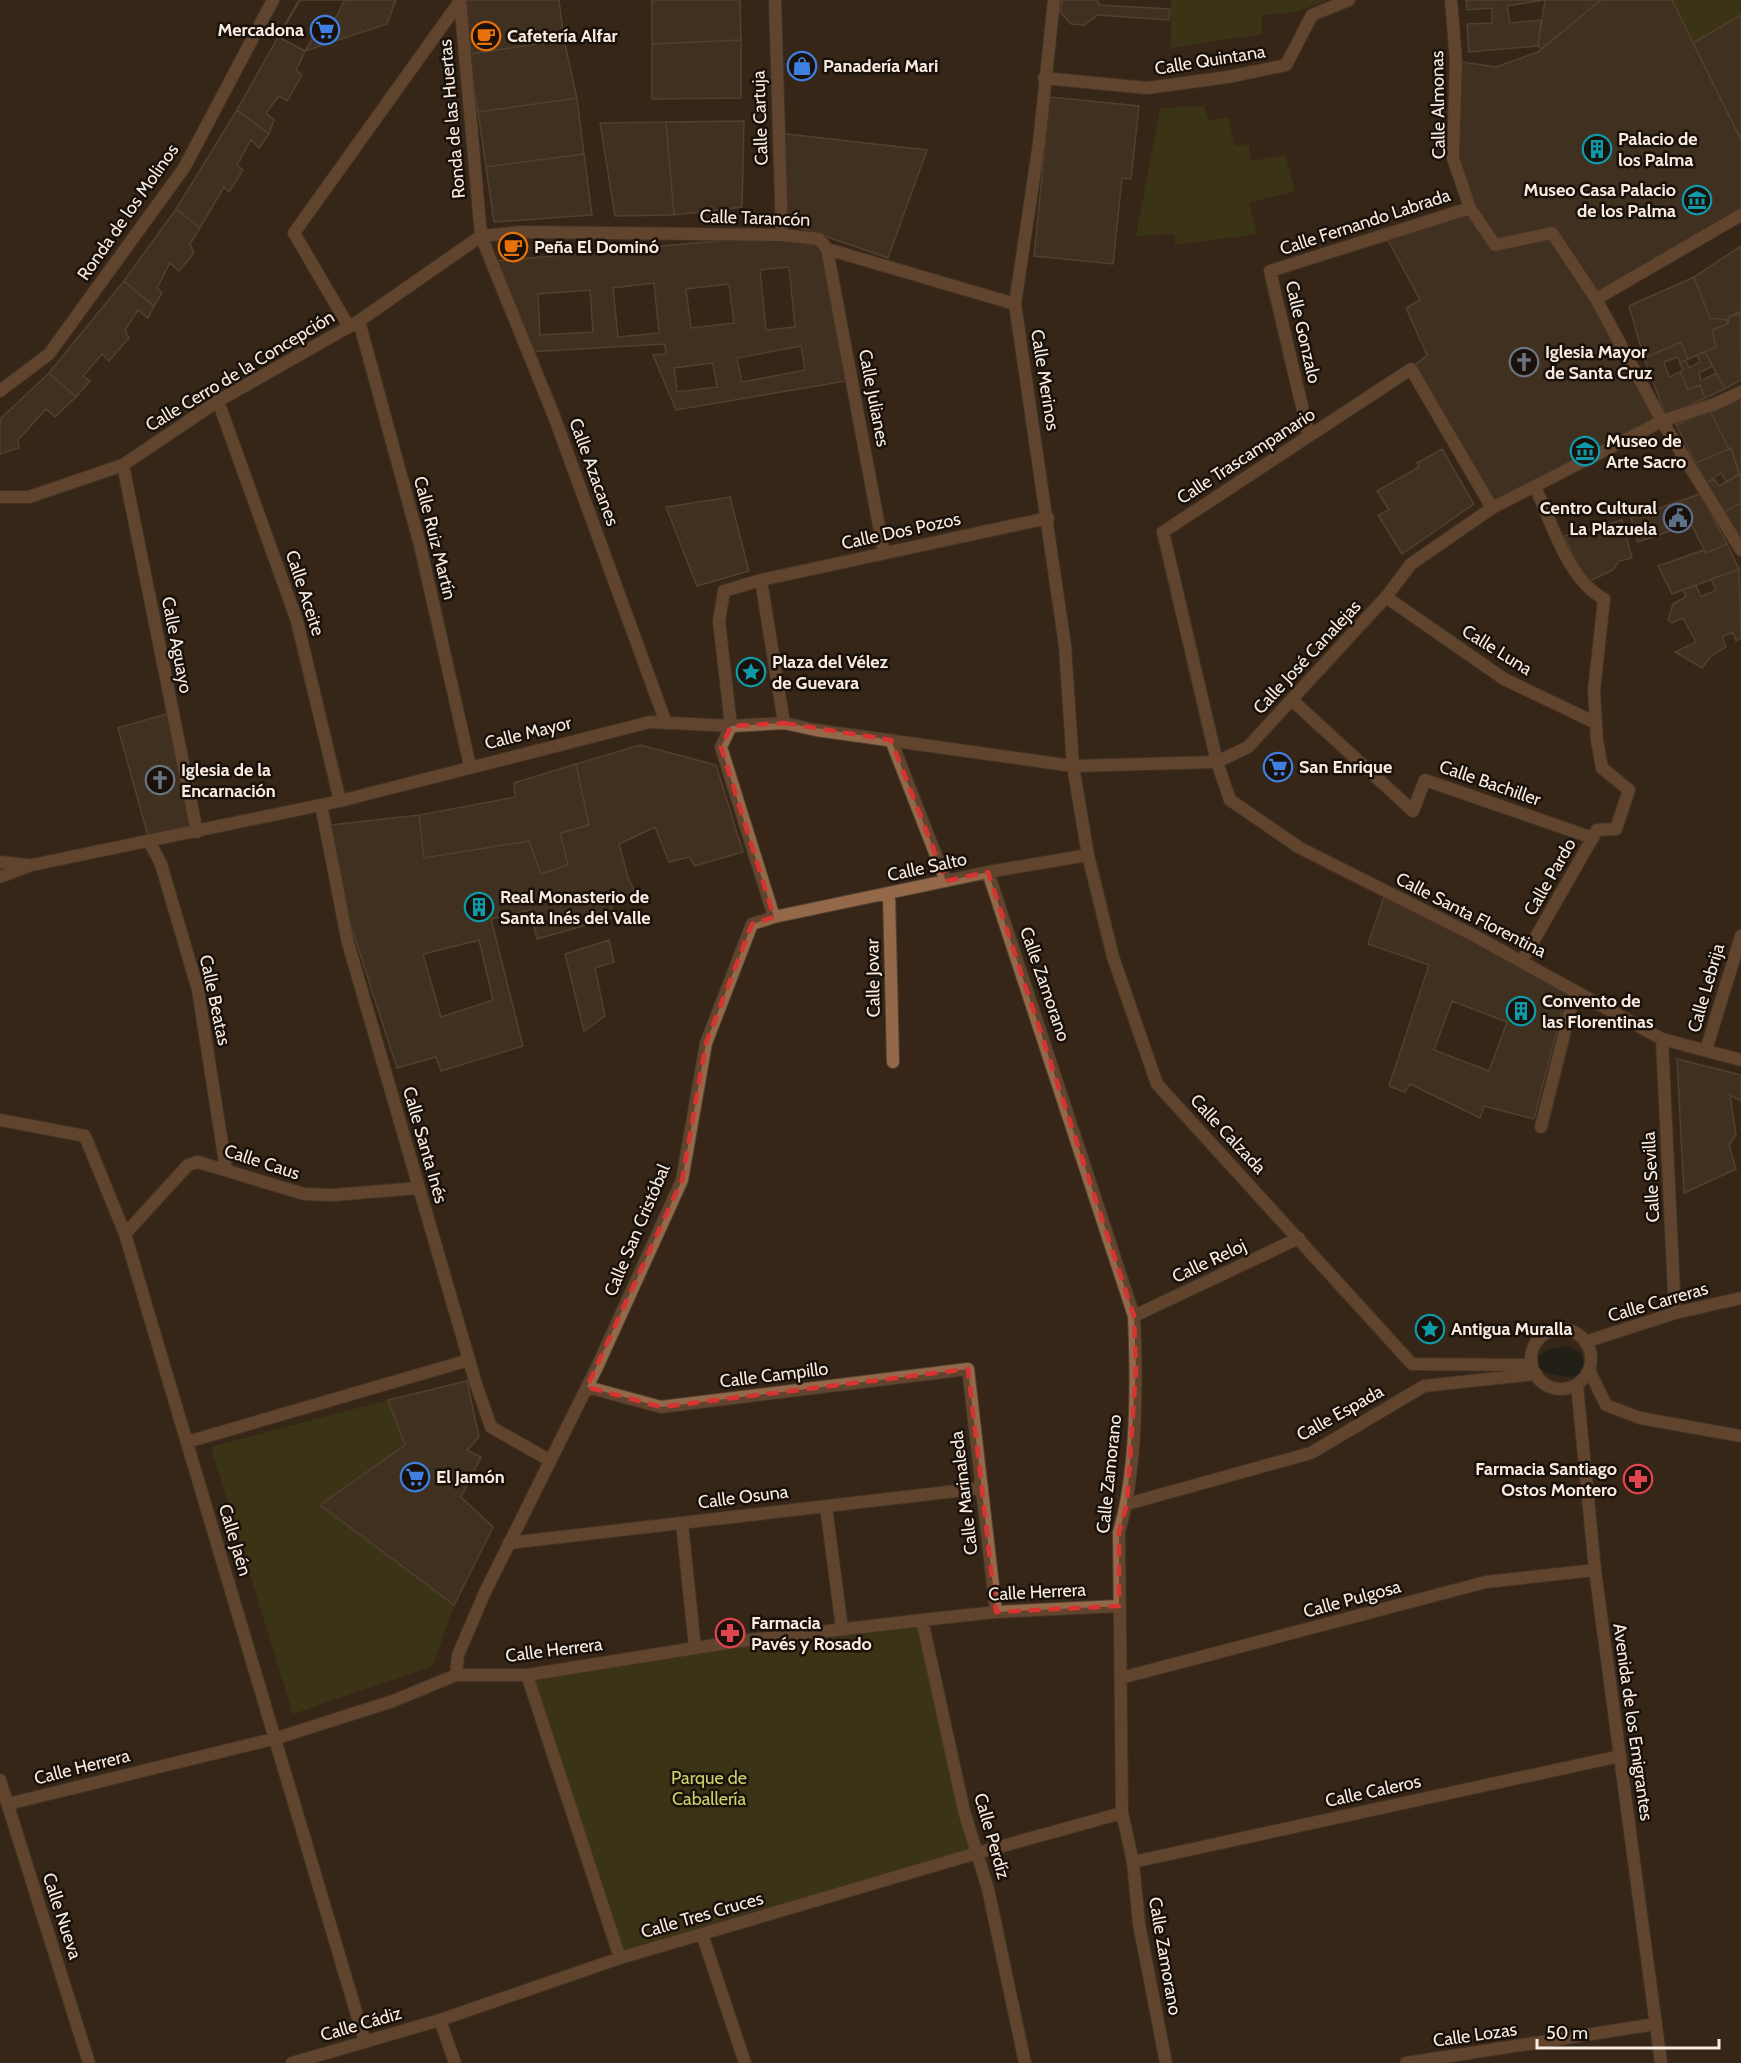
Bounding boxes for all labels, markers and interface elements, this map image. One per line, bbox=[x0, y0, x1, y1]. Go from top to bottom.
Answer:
supermarket icon: Mercadona bbox=[309, 14, 341, 46]
place label: Mercadona bbox=[218, 19, 304, 41]
cafe icon: Cafetería Alfar bbox=[470, 20, 502, 52]
place label: Cafetería Alfar bbox=[507, 25, 618, 47]
street label: Ronda de las Huertas bbox=[434, 38, 470, 200]
street label: Calle Quintana bbox=[1153, 40, 1267, 80]
shop icon: Panadería Mari bbox=[786, 50, 818, 82]
street label: Calle Almonas bbox=[1426, 51, 1450, 159]
place label: Panadería Mari bbox=[823, 55, 938, 77]
street label: Calle Cartuja bbox=[747, 70, 773, 166]
place label: Palacio de los Palma bbox=[1618, 128, 1698, 171]
building icon: Palacio de los Palma bbox=[1581, 133, 1613, 165]
street label: Ronda de los Molinos bbox=[73, 139, 183, 285]
place label: Museo Casa Palacio de los Palma bbox=[1524, 179, 1676, 222]
street label: Calle Fernando Labrada bbox=[1277, 184, 1453, 260]
museum icon: Museo Casa Palacio de los Palma bbox=[1681, 184, 1713, 216]
street label: Calle Tarancón bbox=[699, 205, 811, 231]
cafe icon: Peña El Dominó bbox=[497, 231, 529, 263]
place label: Peña El Dominó bbox=[534, 236, 659, 258]
street label: Calle Gonzalo bbox=[1281, 279, 1325, 386]
street label: Calle Cerro de la Concepción bbox=[141, 306, 339, 436]
street label: Calle Merinos bbox=[1026, 328, 1064, 432]
place label: Iglesia Mayor de Santa Cruz bbox=[1545, 341, 1653, 384]
church icon: Iglesia Mayor de Santa Cruz bbox=[1508, 346, 1540, 378]
street label: Calle Julianes bbox=[854, 347, 894, 449]
street label: Calle Trascampanario bbox=[1173, 403, 1319, 509]
street label: Calle Azacanes bbox=[564, 415, 624, 529]
place label: Museo de Arte Sacro bbox=[1606, 430, 1686, 473]
museum icon: Museo de Arte Sacro bbox=[1569, 435, 1601, 467]
street label: Calle Ruiz Martín bbox=[409, 474, 461, 602]
place label: Centro Cultural La Plazuela bbox=[1540, 497, 1657, 540]
public building icon: Centro Cultural La Plazuela bbox=[1662, 502, 1694, 534]
street label: Calle Dos Pozos bbox=[839, 508, 963, 554]
street label: Calle Aceite bbox=[281, 547, 329, 639]
street label: Calle Aguayo bbox=[157, 595, 197, 695]
street label: Calle José Canalejas bbox=[1248, 595, 1366, 719]
street label: Calle Luna bbox=[1458, 620, 1536, 680]
place label: Plaza del Vélez de Guevara bbox=[772, 651, 889, 694]
place icon: Plaza del Vélez de Guevara bbox=[735, 656, 767, 688]
street label: Calle Mayor bbox=[482, 712, 574, 754]
supermarket icon: San Enrique bbox=[1262, 751, 1294, 783]
street label: Calle Bachiller bbox=[1436, 755, 1544, 811]
place label: San Enrique bbox=[1299, 756, 1392, 778]
place label: Iglesia de la Encarnación bbox=[181, 759, 276, 802]
church icon: Iglesia de la Encarnación bbox=[144, 764, 176, 796]
street label: Calle Pardo bbox=[1519, 834, 1581, 919]
street label: Calle Salto bbox=[885, 848, 969, 886]
street label: Calle Santa Florentina bbox=[1392, 868, 1550, 963]
place label: Real Monasterio de Santa Inés del Valle bbox=[500, 886, 651, 929]
building icon: Real Monasterio de Santa Inés del Valle bbox=[463, 891, 495, 923]
street label: Calle Zamorano bbox=[1015, 924, 1075, 1044]
street label: Calle Jovar bbox=[861, 938, 885, 1017]
street label: Calle Lebrija bbox=[1683, 941, 1729, 1035]
street label: Calle Beatas bbox=[195, 953, 235, 1047]
place label: Convento de las Florentinas bbox=[1542, 990, 1654, 1033]
building icon: Convento de las Florentinas bbox=[1505, 995, 1537, 1027]
street label: Calle Santa Inés bbox=[398, 1084, 452, 1206]
street label: Calle Calzada bbox=[1185, 1090, 1271, 1179]
street label: Calle Sevilla bbox=[1638, 1131, 1664, 1223]
street label: Calle Caus bbox=[222, 1139, 302, 1185]
street label: Calle San Cristóbal bbox=[599, 1160, 675, 1299]
street label: Calle Reloj bbox=[1169, 1234, 1249, 1288]
street label: Calle Carreras bbox=[1605, 1277, 1711, 1327]
place icon: Antigua Muralla bbox=[1414, 1313, 1446, 1345]
place label: Antigua Muralla bbox=[1451, 1318, 1573, 1340]
street label: Calle Campillo bbox=[719, 1357, 830, 1393]
street label: Calle Espada bbox=[1293, 1380, 1388, 1446]
street label: Calle Zamorano bbox=[1092, 1413, 1126, 1535]
street label: Calle Marinaleda bbox=[945, 1429, 983, 1556]
place label: Farmacia Santiago Ostos Montero bbox=[1475, 1458, 1617, 1501]
supermarket icon: El Jamón bbox=[399, 1461, 431, 1493]
pharmacy icon: Farmacia Santiago Ostos Montero bbox=[1622, 1463, 1654, 1495]
place label: El Jamón bbox=[436, 1466, 505, 1488]
street label: Calle Osuna bbox=[697, 1481, 790, 1513]
street label: Calle Jaén bbox=[214, 1502, 256, 1578]
street label: Calle Pulgosa bbox=[1301, 1575, 1404, 1623]
street label: Calle Herrera bbox=[988, 1578, 1087, 1606]
place label: Farmacia Pavés y Rosado bbox=[751, 1612, 872, 1655]
pharmacy icon: Farmacia Pavés y Rosado bbox=[714, 1617, 746, 1649]
street label: Avenida de los Emigrantes bbox=[1608, 1622, 1658, 1822]
street label: Calle Herrera bbox=[504, 1633, 604, 1667]
street label: Calle Herrera bbox=[32, 1744, 132, 1789]
park label: Parque de Caballería bbox=[671, 1767, 747, 1810]
street label: Calle Caleros bbox=[1323, 1770, 1423, 1812]
street label: Calle Perdíz bbox=[969, 1790, 1015, 1882]
street label: Calle Nueva bbox=[38, 1870, 86, 1962]
street label: Calle Tres Cruces bbox=[638, 1887, 766, 1943]
street label: Calle Zamorano bbox=[1144, 1895, 1186, 2017]
street label: Calle Cádiz bbox=[318, 2002, 405, 2046]
scale bar bbox=[1537, 2012, 1718, 2050]
street label: Calle Lozas bbox=[1432, 2018, 1518, 2052]
text: 50 m bbox=[1546, 2022, 1588, 2044]

